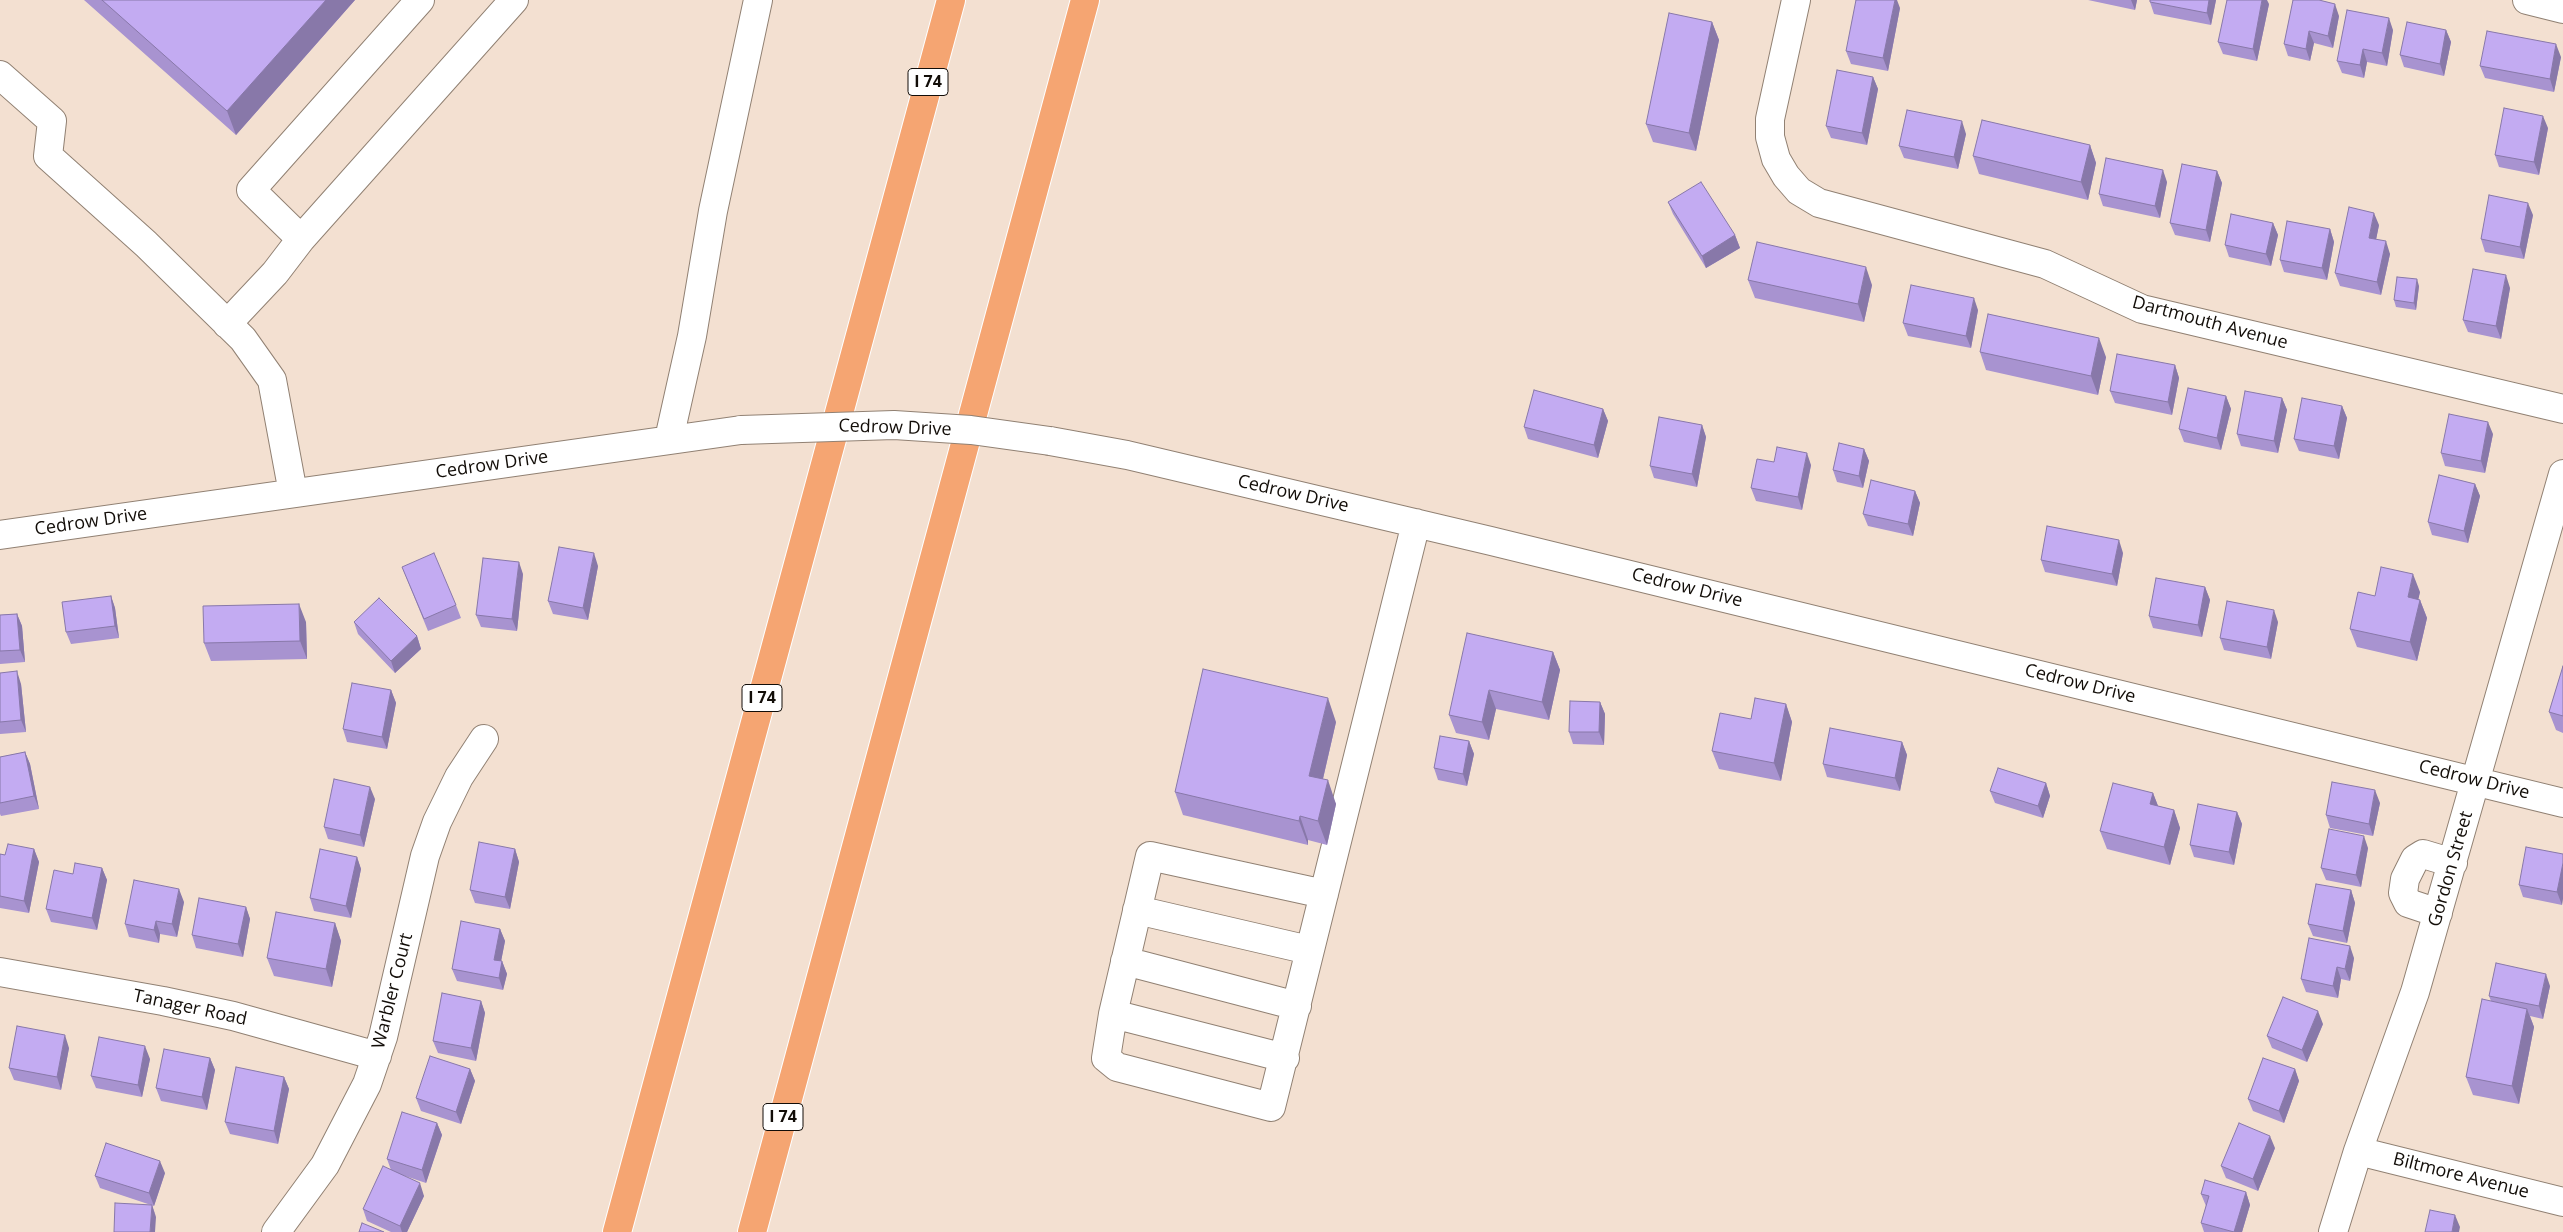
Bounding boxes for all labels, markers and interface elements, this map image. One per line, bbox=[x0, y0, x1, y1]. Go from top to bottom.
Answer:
road number: I 74 bbox=[908, 68, 948, 95]
street label: Dartmouth Avenue bbox=[2130, 292, 2290, 354]
street label: Cedrow Drive bbox=[838, 415, 952, 441]
street label: Cedrow Drive bbox=[434, 446, 550, 484]
street label: Cedrow Drive bbox=[1235, 471, 1351, 517]
street label: Cedrow Drive bbox=[33, 503, 149, 541]
street label: Cedrow Drive bbox=[1629, 564, 1745, 612]
street label: Cedrow Drive bbox=[2022, 660, 2138, 708]
road number: I 74 bbox=[742, 684, 782, 711]
street label: Cedrow Drive bbox=[2416, 756, 2532, 804]
street label: Gordon Street bbox=[2424, 809, 2478, 929]
street label: Warbler Court bbox=[368, 931, 418, 1051]
street label: Tanager Road bbox=[131, 985, 249, 1031]
road number: I 74 bbox=[763, 1104, 803, 1130]
street label: Biltmore Avenue bbox=[2391, 1149, 2531, 1203]

